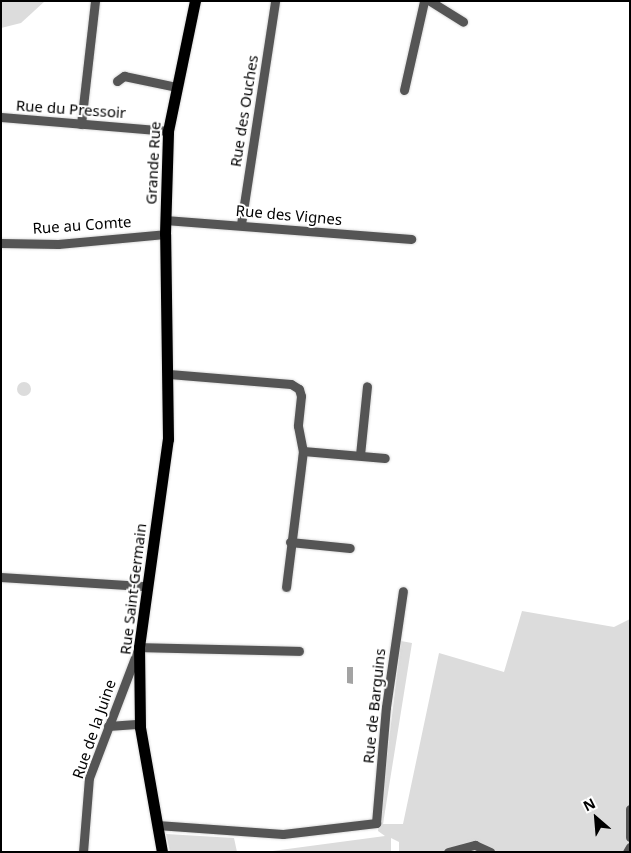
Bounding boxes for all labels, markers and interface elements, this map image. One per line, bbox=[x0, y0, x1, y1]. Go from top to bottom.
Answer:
street label: Rue des Ouches bbox=[226, 54, 262, 168]
street label: Rue du Pressoir bbox=[15, 96, 127, 122]
street label: Grande Rue bbox=[142, 121, 164, 205]
street label: Rue des Vignes bbox=[235, 201, 343, 229]
street label: Rue au Comte bbox=[32, 213, 132, 237]
street label: Rue Saint-Germain bbox=[116, 522, 150, 656]
street label: Rue de Barguins bbox=[359, 648, 389, 764]
street label: Rue de la Juine bbox=[69, 677, 119, 781]
north arrow bbox=[571, 793, 621, 843]
text: N bbox=[580, 793, 598, 815]

